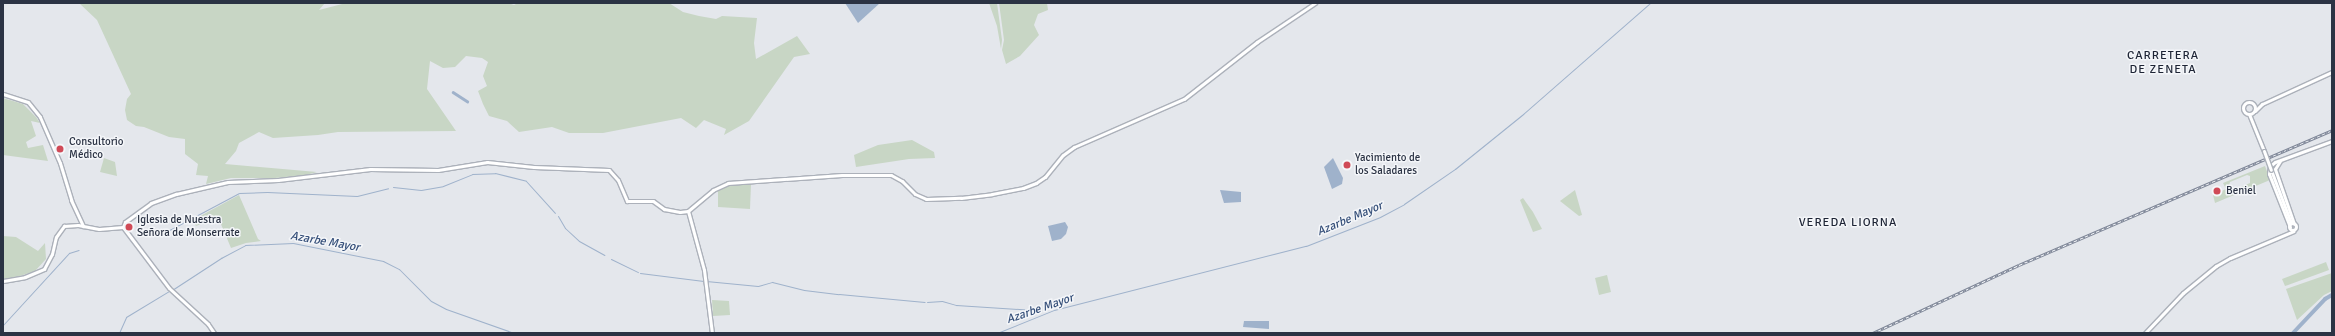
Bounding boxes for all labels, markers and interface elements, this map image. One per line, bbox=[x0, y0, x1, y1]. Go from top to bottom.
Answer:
district label: CARRETERA DE ZENETA bbox=[2127, 49, 2199, 77]
place label: Consultorio Médico bbox=[69, 136, 124, 162]
marker: Consultorio Médico bbox=[54, 143, 66, 155]
place label: Yacimiento de los Saladares bbox=[1355, 152, 1420, 178]
marker: Yacimiento de los Saladares bbox=[1342, 160, 1352, 170]
place label: Beniel bbox=[2226, 184, 2256, 198]
marker: Beniel bbox=[2211, 185, 2223, 197]
water label: Azarbe Mayor bbox=[1315, 199, 1385, 239]
place label: Iglesia de Nuestra Señora de Monserrate bbox=[137, 214, 240, 240]
district label: VEREDA LIORNA bbox=[1799, 216, 1897, 230]
marker: Iglesia de Nuestra Señora de Monserrate bbox=[124, 222, 134, 232]
water label: Azarbe Mayor bbox=[289, 229, 361, 255]
water label: Azarbe Mayor bbox=[1005, 291, 1075, 327]

